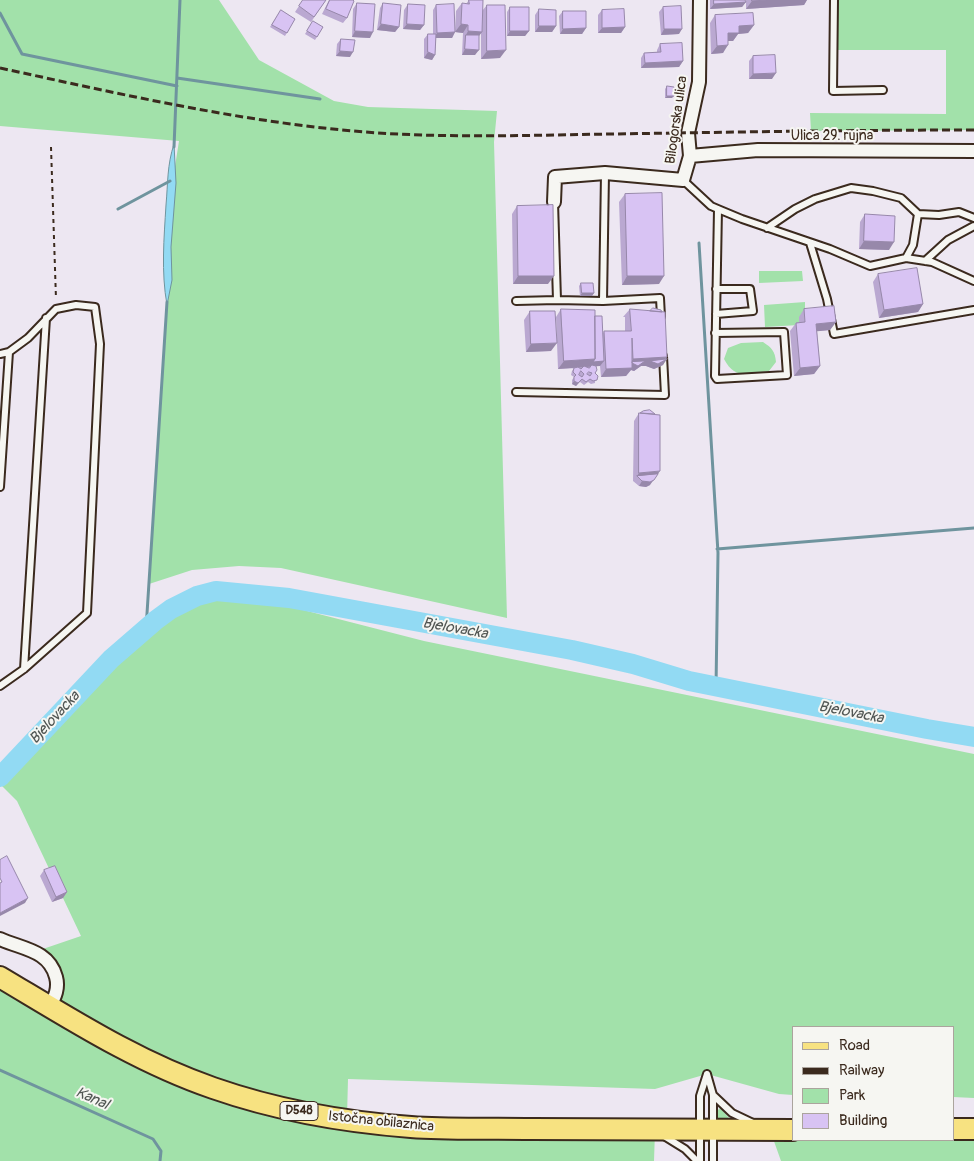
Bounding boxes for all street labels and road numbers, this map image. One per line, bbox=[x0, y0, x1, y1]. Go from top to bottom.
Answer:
street label: Bilogorska ulica bbox=[662, 75, 692, 165]
street label: Ulica 29. rujna bbox=[791, 128, 873, 144]
road number: D548 bbox=[280, 1102, 318, 1120]
street label: Istočna obilaznica bbox=[327, 1108, 435, 1136]

